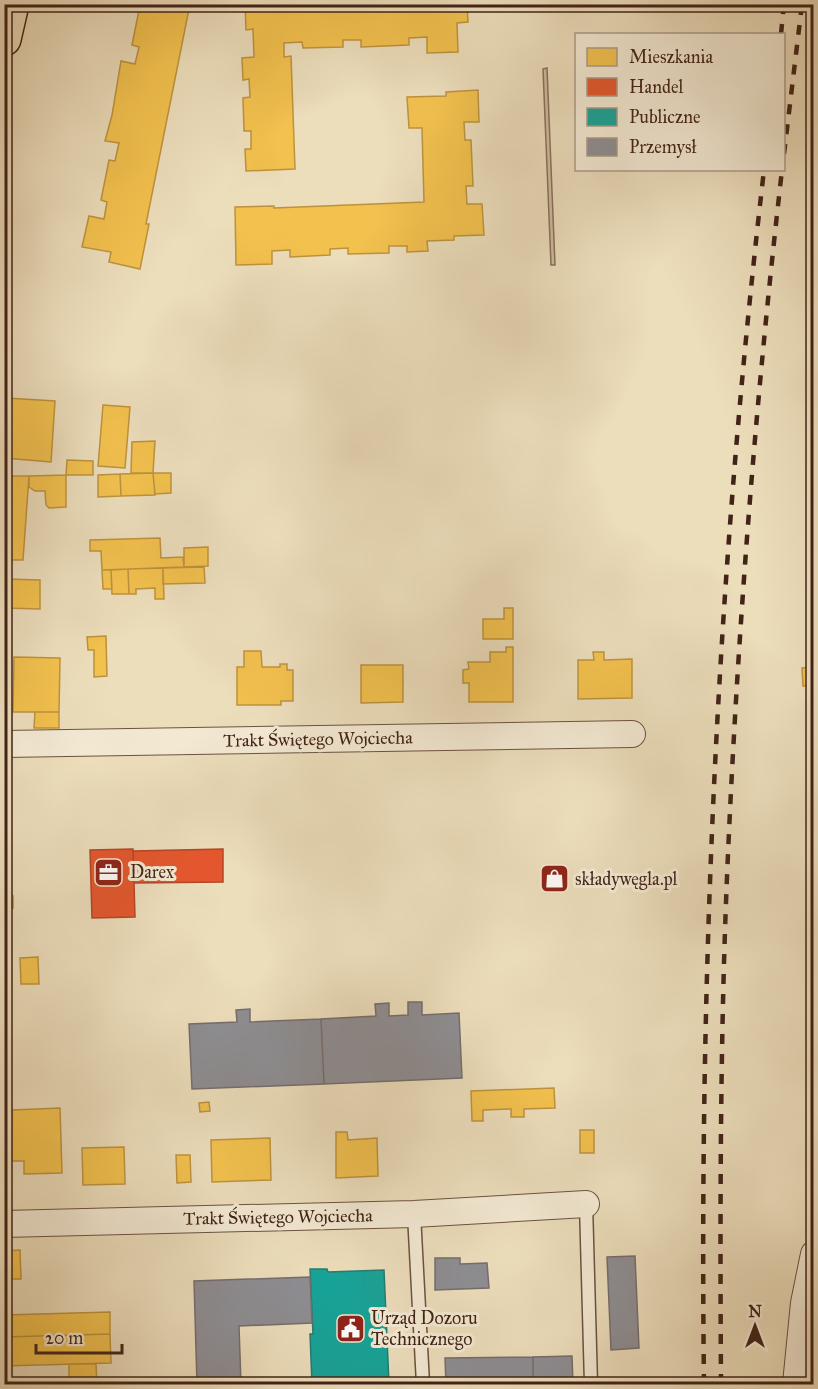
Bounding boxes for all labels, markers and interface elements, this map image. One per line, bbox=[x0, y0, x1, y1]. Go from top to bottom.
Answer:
legend bbox=[575, 33, 785, 171]
text: Mieszkania bbox=[629, 46, 713, 68]
text: Handel bbox=[629, 76, 683, 98]
text: Publiczne bbox=[629, 106, 700, 128]
text: Przemysł bbox=[629, 136, 697, 158]
street label: Trakt Świętego Wojciecha bbox=[223, 724, 413, 753]
office icon: Darex bbox=[93, 856, 125, 888]
place label: Darex bbox=[130, 861, 174, 883]
shop icon: składywęgla.pl bbox=[538, 863, 570, 895]
place label: składywęgla.pl bbox=[575, 868, 678, 891]
street label: Trakt Świętego Wojciecha bbox=[183, 1202, 373, 1231]
north arrow bbox=[725, 1296, 785, 1356]
text: N bbox=[748, 1302, 762, 1321]
place label: Urząd Dozoru Technicznego bbox=[371, 1307, 478, 1351]
public building icon: Urząd Dozoru Technicznego bbox=[334, 1312, 366, 1344]
scale bar bbox=[36, 1317, 122, 1355]
text: 20 m bbox=[45, 1327, 83, 1349]

